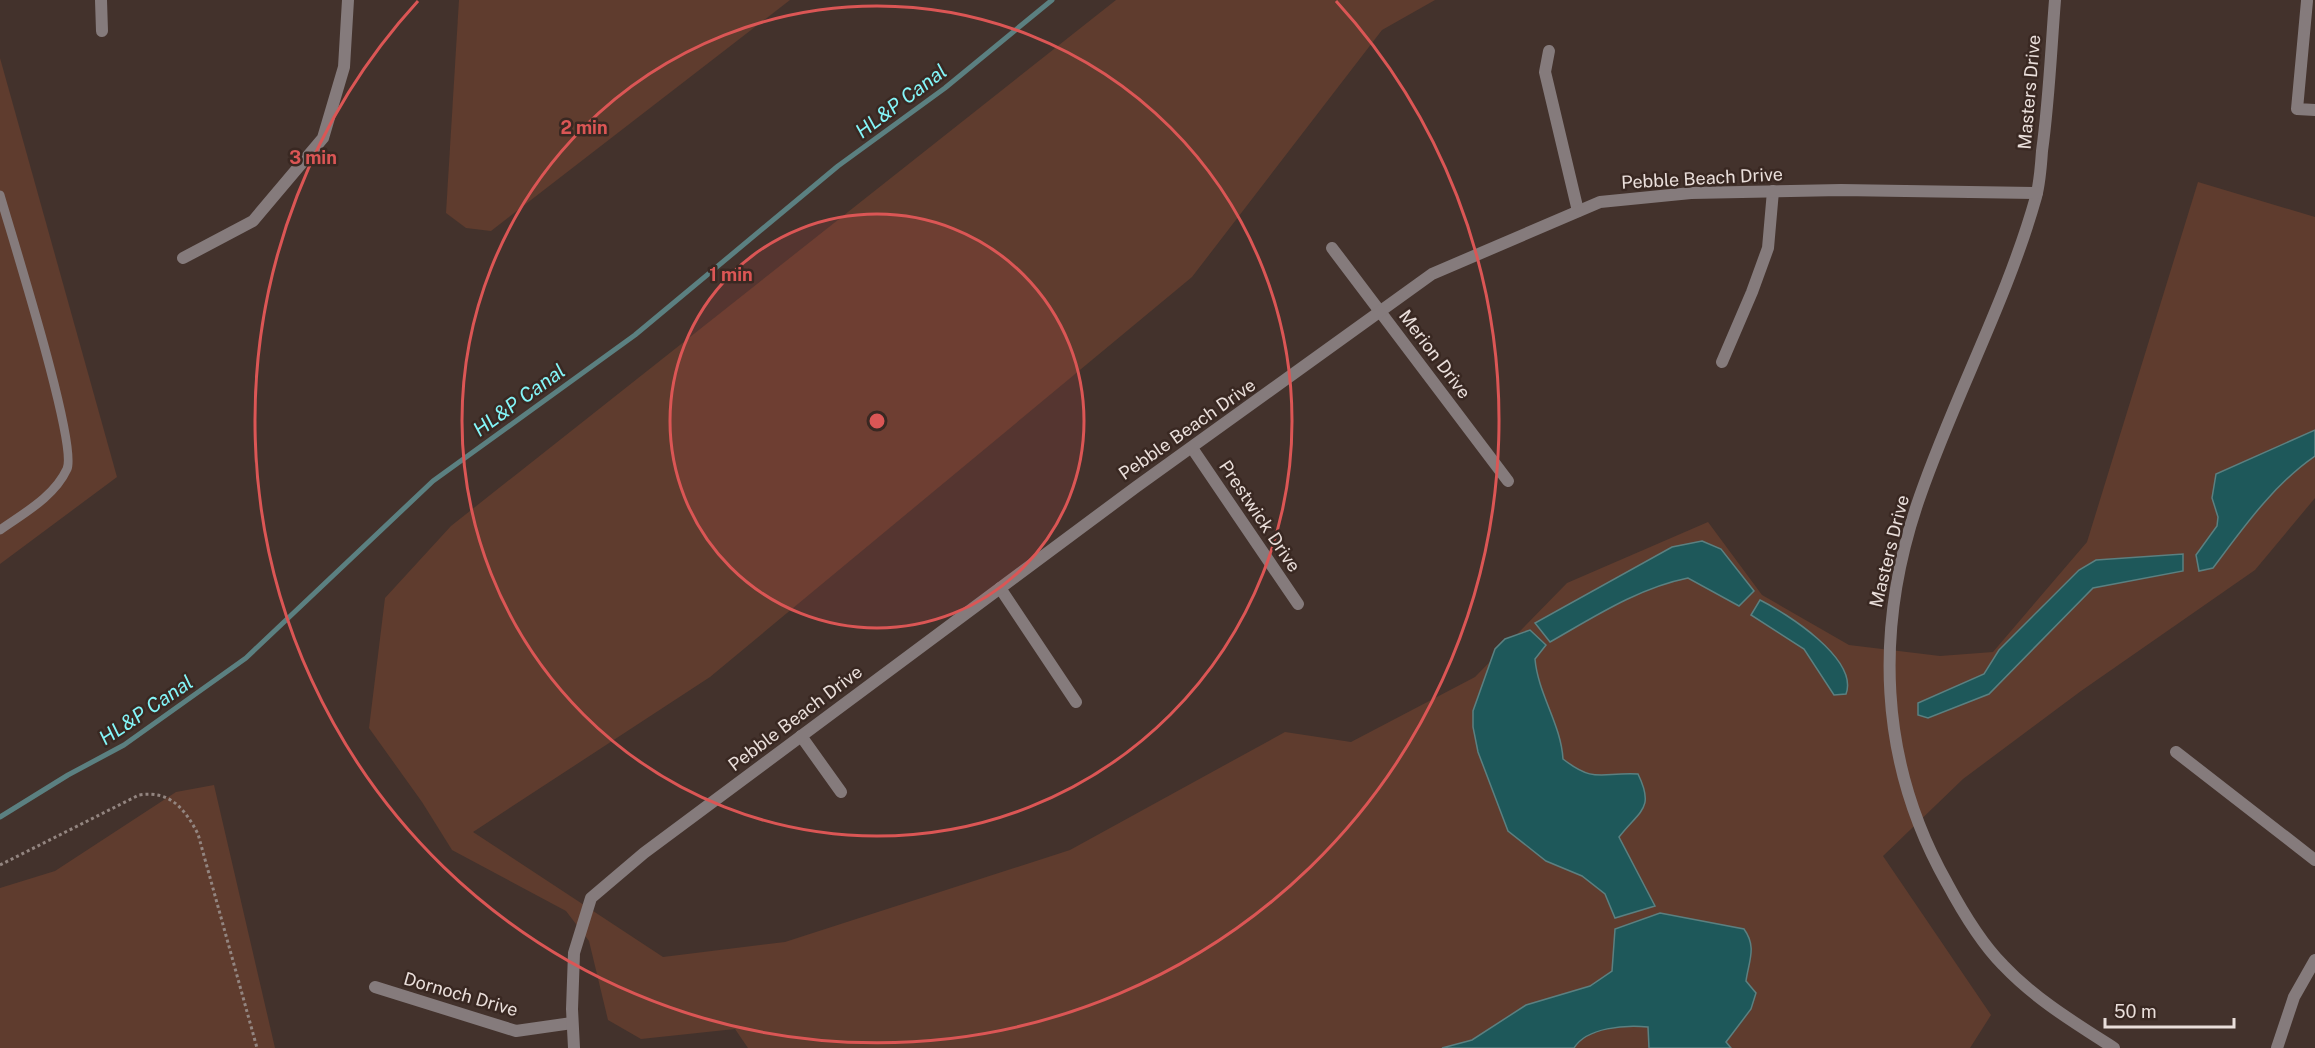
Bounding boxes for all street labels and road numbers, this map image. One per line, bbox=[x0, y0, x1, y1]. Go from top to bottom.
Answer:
street label: Masters Drive bbox=[2014, 34, 2044, 150]
street label: Pebble Beach Drive bbox=[1621, 163, 1783, 193]
street label: Merion Drive bbox=[1395, 306, 1475, 402]
street label: Pebble Beach Drive bbox=[1115, 374, 1259, 484]
street label: Prestwick Drive bbox=[1215, 456, 1305, 576]
street label: Masters Drive bbox=[1865, 493, 1913, 609]
street label: Pebble Beach Drive bbox=[724, 661, 866, 775]
street label: Dornoch Drive bbox=[402, 968, 520, 1020]

